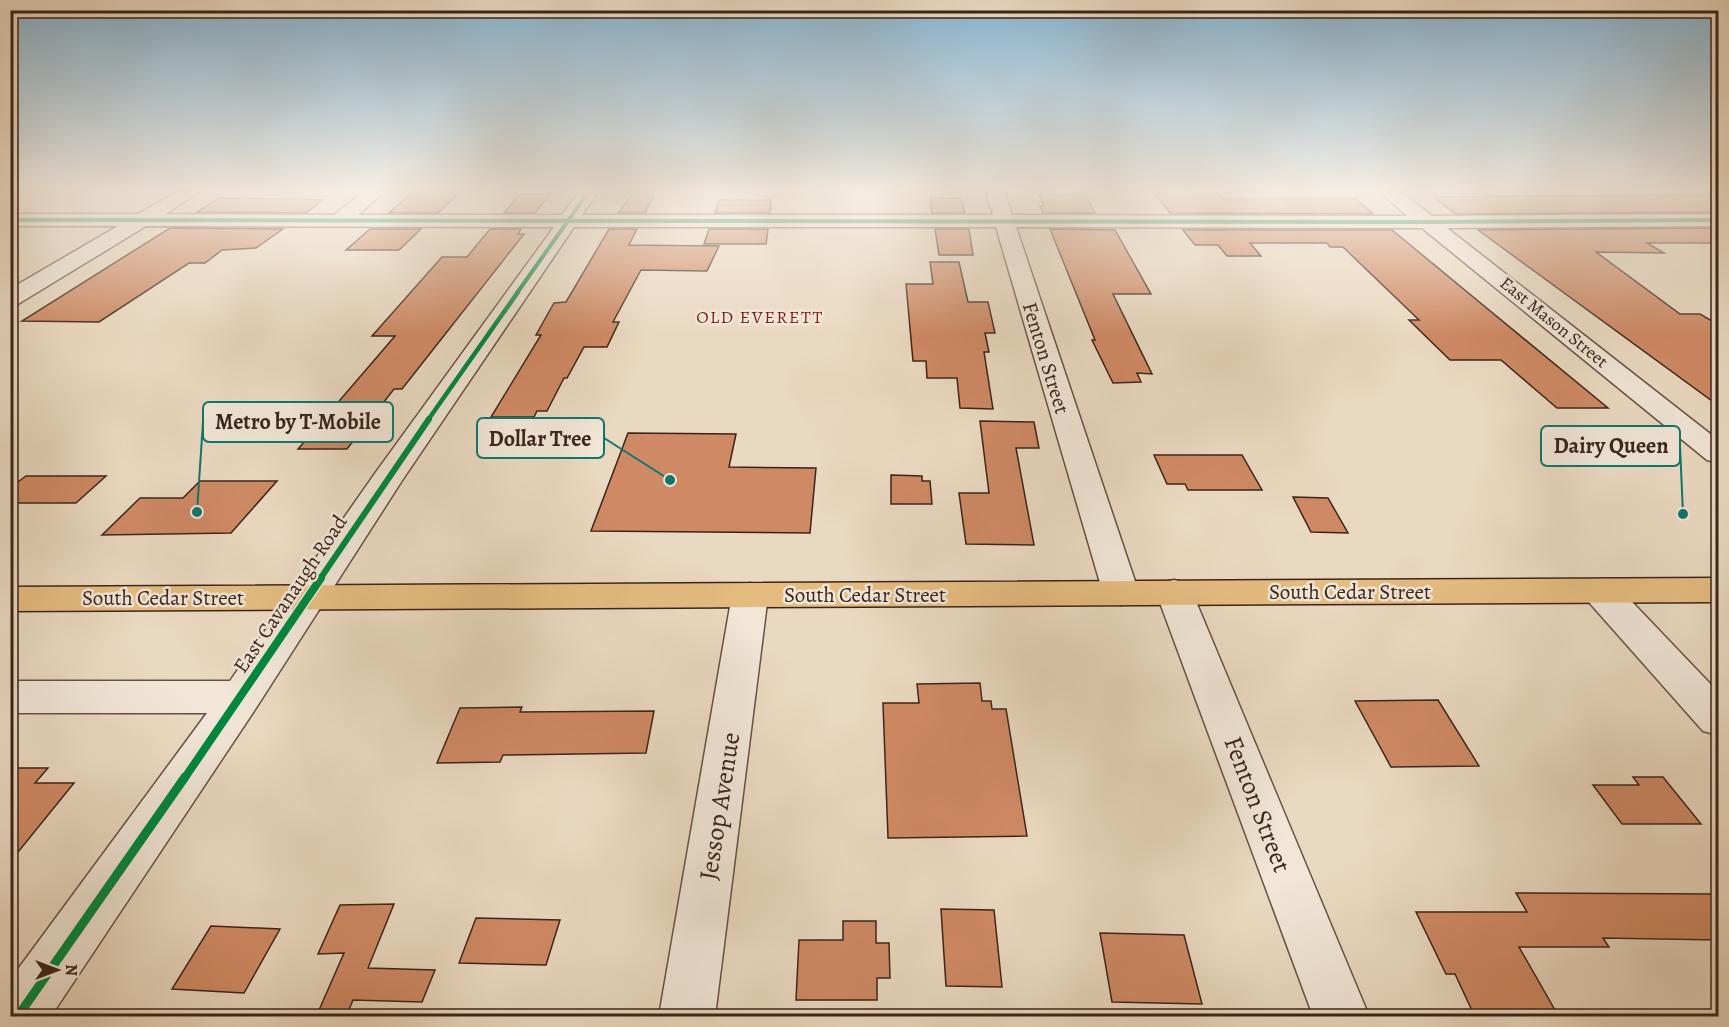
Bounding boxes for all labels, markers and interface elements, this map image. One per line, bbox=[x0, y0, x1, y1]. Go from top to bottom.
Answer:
street label: East Mason Street bbox=[1495, 271, 1613, 373]
street label: Fenton Street bbox=[1016, 299, 1076, 417]
district label: OLD EVERETT bbox=[696, 305, 824, 329]
callout: Metro by T-Mobile bbox=[203, 402, 393, 442]
text: Metro by T-Mobile bbox=[215, 407, 381, 437]
callout: Dollar Tree bbox=[477, 418, 604, 458]
text: Dollar Tree bbox=[489, 424, 591, 454]
callout: Dairy Queen bbox=[1541, 426, 1680, 466]
text: Dairy Queen bbox=[1553, 431, 1669, 461]
street label: East Cavanaugh Road bbox=[227, 509, 354, 678]
street label: South Cedar Street bbox=[1269, 578, 1431, 606]
street label: South Cedar Street bbox=[784, 581, 946, 609]
street label: South Cedar Street bbox=[82, 584, 244, 612]
street label: Jessop Avenue bbox=[691, 730, 748, 883]
street label: Fenton Street bbox=[1216, 731, 1300, 878]
north arrow bbox=[27, 940, 87, 1000]
text: N bbox=[60, 964, 82, 976]

